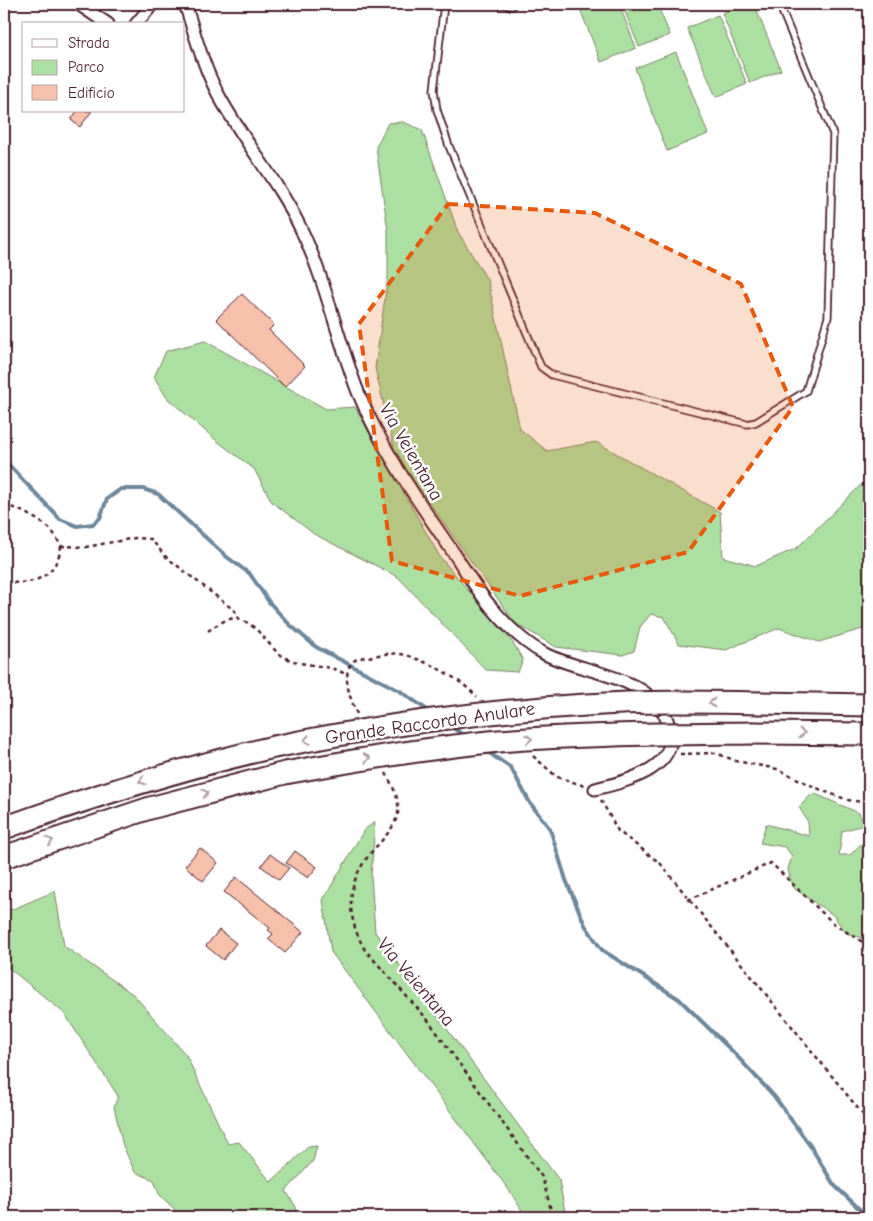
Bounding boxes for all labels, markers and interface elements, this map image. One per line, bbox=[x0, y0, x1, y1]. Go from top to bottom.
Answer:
legend bbox=[22, 22, 185, 112]
text: Strada bbox=[68, 34, 110, 52]
text: Parco bbox=[68, 58, 104, 76]
text: Edificio bbox=[68, 84, 115, 102]
street label: Via Veientana bbox=[374, 399, 448, 505]
street label: Grande Raccordo Anulare bbox=[324, 697, 536, 749]
one-way arrow bbox=[708, 697, 716, 708]
one-way arrow bbox=[799, 728, 807, 738]
one-way arrow bbox=[525, 734, 533, 745]
one-way arrow bbox=[302, 735, 311, 745]
one-way arrow bbox=[363, 754, 372, 764]
one-way arrow bbox=[138, 775, 147, 785]
one-way arrow bbox=[200, 788, 208, 798]
one-way arrow bbox=[45, 837, 53, 847]
street label: Via Veientana bbox=[373, 933, 459, 1031]

